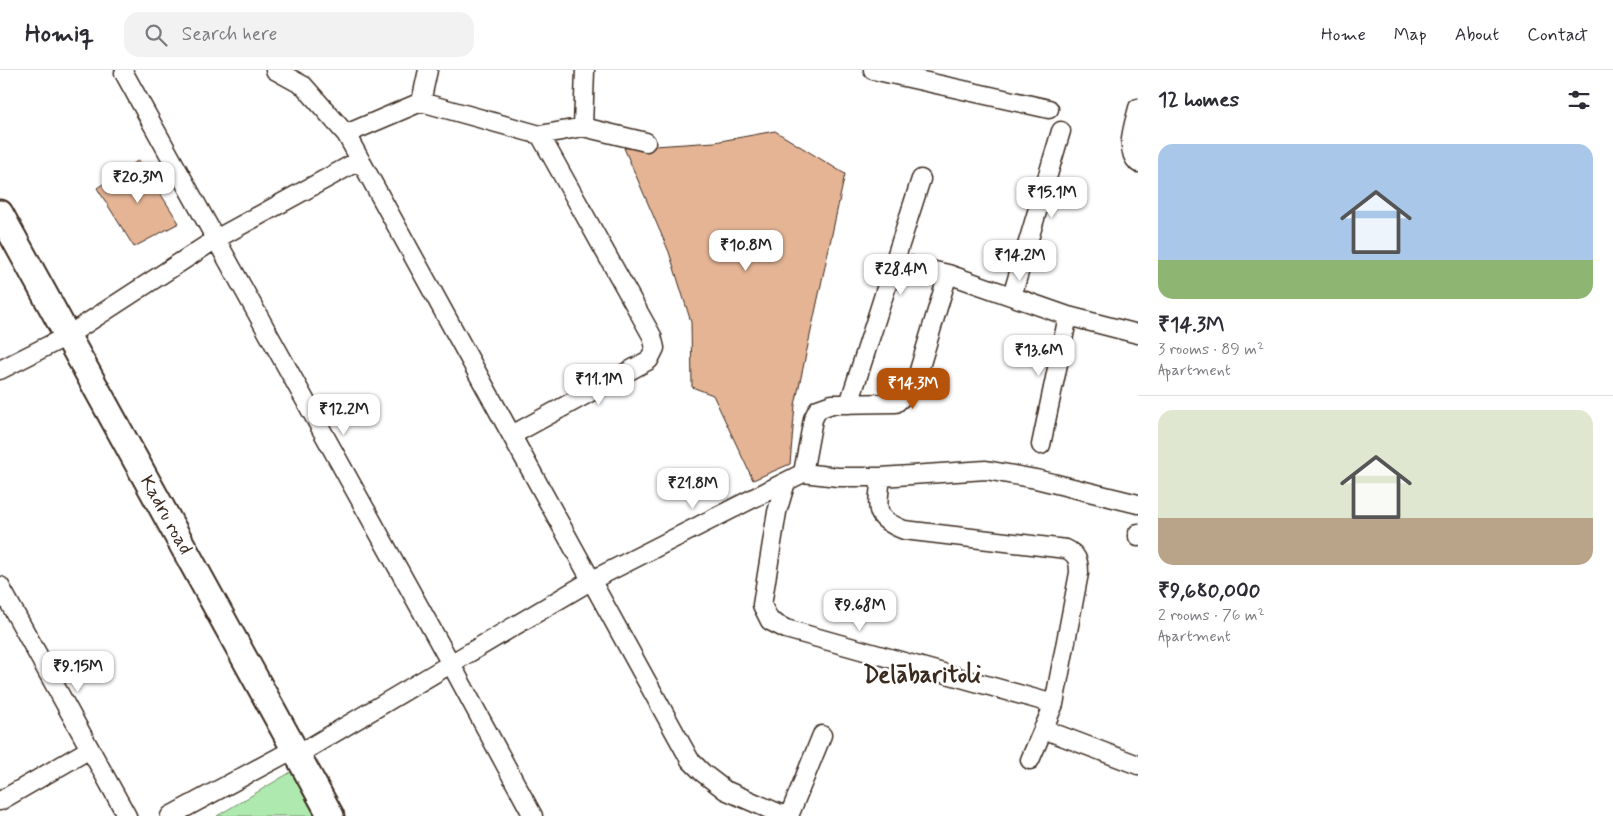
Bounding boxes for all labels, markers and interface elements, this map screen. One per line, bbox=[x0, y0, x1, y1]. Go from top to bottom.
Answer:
search box bbox=[124, 12, 474, 57]
text: Homiq bbox=[25, 19, 94, 50]
icon: search bbox=[142, 21, 170, 49]
text: Search here bbox=[182, 22, 277, 47]
text: Home bbox=[1321, 23, 1366, 47]
text: Map bbox=[1394, 23, 1427, 47]
text: About bbox=[1455, 23, 1499, 47]
text: Contact bbox=[1527, 23, 1588, 47]
text: 12 homes bbox=[1158, 86, 1239, 114]
icon: filters bbox=[1565, 86, 1593, 114]
pin: ₹20.3M bbox=[97, 162, 179, 204]
text: ₹20.3M bbox=[113, 167, 163, 188]
pin: ₹15.1M bbox=[1011, 176, 1093, 219]
icon: home bbox=[1331, 177, 1421, 267]
text: ₹15.1M bbox=[1027, 182, 1077, 203]
pin: ₹10.8M bbox=[705, 230, 787, 272]
text: ₹10.8M bbox=[720, 235, 772, 256]
pin: ₹14.2M bbox=[979, 240, 1061, 282]
text: ₹14.2M bbox=[994, 245, 1046, 266]
pin: ₹28.4M bbox=[860, 254, 942, 296]
text: ₹28.4M bbox=[875, 259, 927, 280]
text: ₹14.3M bbox=[1158, 311, 1224, 339]
pin: ₹13.6M bbox=[998, 334, 1080, 377]
text: 3 rooms · 89 m² bbox=[1158, 339, 1264, 360]
text: ₹13.6M bbox=[1015, 340, 1063, 361]
text: Apartment bbox=[1158, 360, 1231, 381]
pin: ₹11.1M bbox=[558, 364, 640, 406]
pin: ₹14.3M bbox=[872, 368, 954, 410]
text: ₹11.1M bbox=[575, 369, 623, 390]
text: ₹14.3M bbox=[888, 373, 938, 394]
pin: ₹12.2M bbox=[303, 394, 385, 436]
text: ₹12.2M bbox=[319, 399, 369, 420]
icon: home bbox=[1331, 442, 1421, 532]
pin: ₹21.8M bbox=[652, 468, 734, 510]
street label: Kadru road bbox=[134, 471, 198, 559]
text: ₹21.8M bbox=[668, 473, 718, 494]
text: ₹9,680,000 bbox=[1158, 577, 1260, 605]
pin: ₹9.68M bbox=[819, 590, 901, 632]
text: ₹9.68M bbox=[834, 595, 886, 616]
text: 2 rooms · 76 m² bbox=[1158, 605, 1265, 626]
text: Apartment bbox=[1158, 626, 1231, 647]
pin: ₹9.15M bbox=[37, 650, 119, 693]
text: ₹9.15M bbox=[53, 656, 103, 677]
district label: Delābaritoli bbox=[863, 660, 981, 691]

